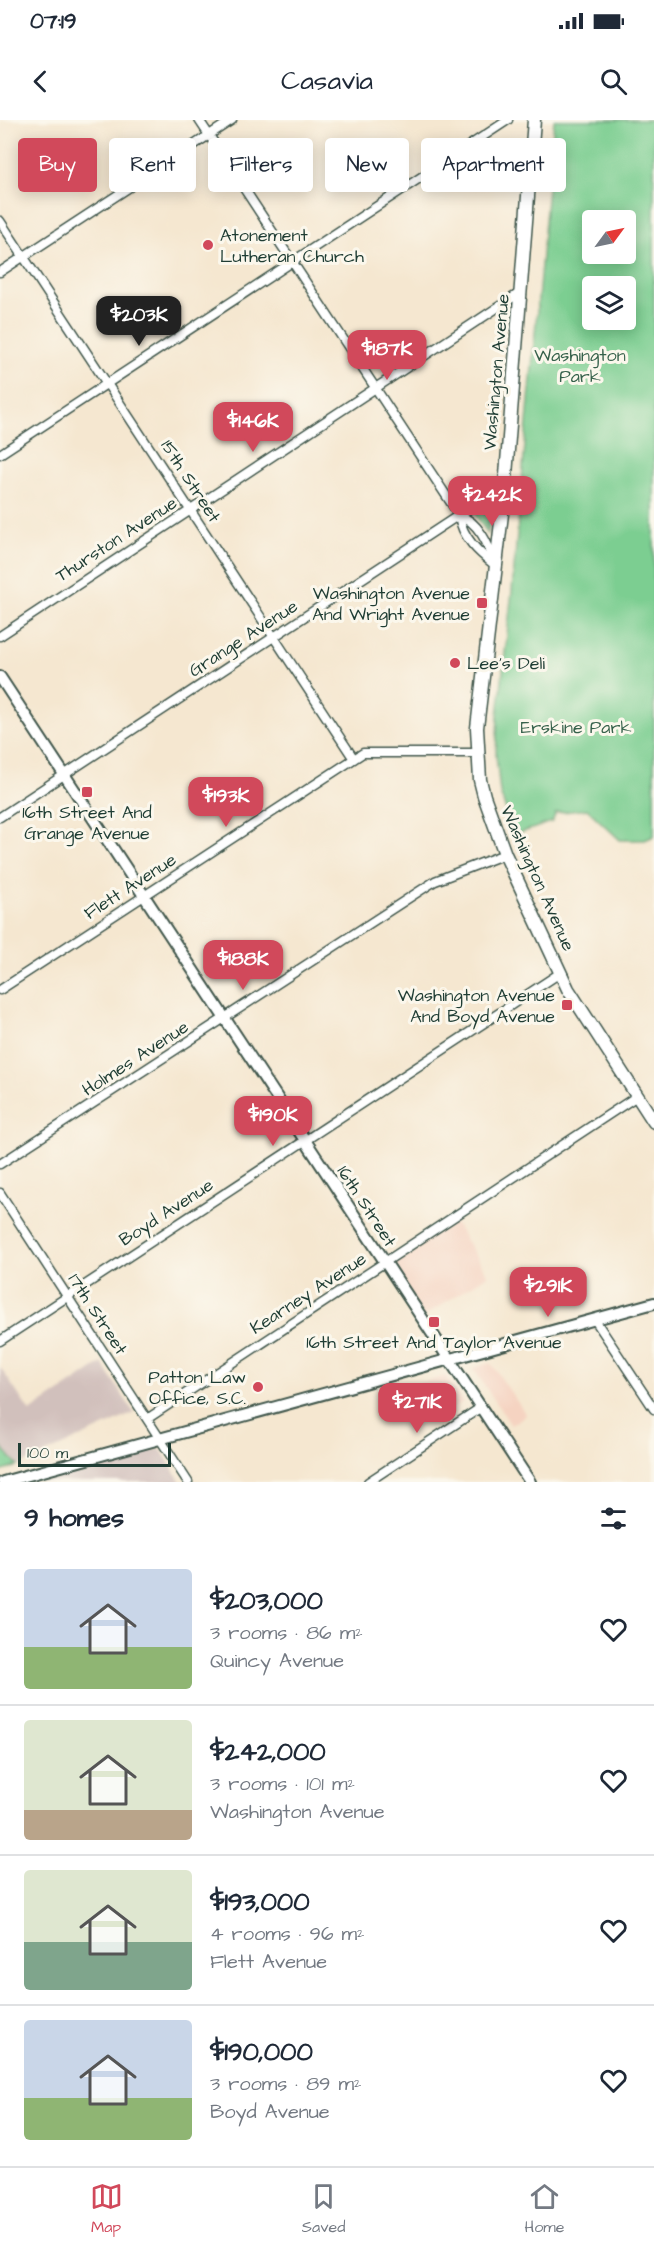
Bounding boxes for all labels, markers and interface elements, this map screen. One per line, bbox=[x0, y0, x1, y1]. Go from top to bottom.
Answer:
text: 07:19 bbox=[30, 6, 76, 37]
text: Casavia bbox=[281, 62, 373, 100]
icon: back bbox=[24, 65, 57, 98]
icon: search bbox=[597, 65, 630, 98]
chip: Buy bbox=[18, 138, 97, 192]
chip: Rent bbox=[109, 138, 196, 192]
chip: Filters bbox=[208, 138, 313, 192]
chip: New bbox=[325, 138, 409, 192]
chip: Apartment bbox=[421, 138, 566, 192]
north arrow bbox=[582, 210, 636, 264]
map controls bbox=[582, 210, 636, 330]
place label: Atonement Lutheran Church bbox=[220, 223, 364, 269]
marker: Atonement Lutheran Church bbox=[201, 238, 215, 252]
button: layers bbox=[582, 276, 636, 330]
street label: Washington Avenue bbox=[477, 292, 517, 451]
pin: $203K bbox=[97, 296, 181, 347]
text: $203K bbox=[110, 301, 168, 329]
pin: $187K bbox=[345, 330, 429, 381]
text: $187K bbox=[361, 335, 413, 363]
park label: Washington Park bbox=[534, 343, 626, 389]
pin: $146K bbox=[211, 402, 295, 453]
text: $146K bbox=[227, 407, 279, 435]
street label: 15th Street bbox=[155, 435, 227, 528]
pin: $242K bbox=[450, 476, 534, 527]
text: $242K bbox=[462, 481, 522, 509]
street label: Thurston Avenue bbox=[51, 491, 182, 588]
place label: Washington Avenue And Wright Avenue bbox=[312, 581, 470, 628]
street label: Grange Avenue bbox=[184, 594, 303, 684]
marker: Washington Avenue And Wright Avenue bbox=[475, 596, 489, 610]
place label: Lee's Deli bbox=[467, 651, 545, 676]
marker: Lee's Deli bbox=[448, 656, 462, 670]
park label: Erskine Park bbox=[521, 715, 631, 740]
pin: $193K bbox=[184, 777, 268, 828]
text: $193K bbox=[202, 782, 250, 810]
marker: 16th Street And Grange Avenue bbox=[80, 785, 94, 799]
place label: 16th Street And Grange Avenue bbox=[22, 800, 152, 847]
street label: Washington Avenue bbox=[493, 801, 581, 956]
street label: Flett Avenue bbox=[79, 847, 181, 926]
pin: $188K bbox=[201, 940, 285, 991]
text: $188K bbox=[217, 945, 269, 973]
place label: Washington Avenue And Boyd Avenue bbox=[398, 983, 555, 1030]
marker: Washington Avenue And Boyd Avenue bbox=[560, 998, 574, 1012]
street label: Holmes Avenue bbox=[77, 1014, 194, 1102]
pin: $190K bbox=[231, 1096, 315, 1147]
text: $190K bbox=[248, 1101, 298, 1129]
street label: 16th Street bbox=[331, 1161, 403, 1252]
street label: Boyd Avenue bbox=[114, 1172, 219, 1253]
street label: Kearney Avenue bbox=[245, 1246, 372, 1341]
pin: $291K bbox=[506, 1267, 590, 1318]
street label: 17th Street bbox=[62, 1269, 134, 1360]
text: $291K bbox=[524, 1272, 572, 1300]
marker: 16th Street And Taylor Avenue bbox=[427, 1315, 441, 1329]
place label: 16th Street And Taylor Avenue bbox=[306, 1330, 562, 1356]
place label: Patton Law Office, S.C. bbox=[148, 1365, 246, 1411]
marker: Patton Law Office, S.C. bbox=[251, 1380, 265, 1394]
pin: $271K bbox=[375, 1383, 459, 1434]
text: $271K bbox=[392, 1388, 442, 1416]
scale bar bbox=[18, 1440, 171, 1468]
text: 100 m bbox=[27, 1442, 68, 1464]
text: 9 homes bbox=[24, 1500, 124, 1536]
icon: filters bbox=[597, 1502, 630, 1535]
text: $203,000 bbox=[210, 1583, 323, 1619]
icon: home bbox=[72, 1593, 144, 1665]
icon: heart bbox=[597, 1613, 630, 1646]
text: 3 rooms · 86 m² bbox=[210, 1619, 363, 1647]
text: Quincy Avenue bbox=[210, 1647, 344, 1675]
text: $242,000 bbox=[210, 1734, 326, 1770]
icon: home bbox=[72, 1744, 144, 1816]
icon: heart bbox=[597, 1764, 630, 1797]
text: 3 rooms · 101 m² bbox=[210, 1770, 355, 1798]
text: Washington Avenue bbox=[210, 1798, 385, 1826]
text: $193,000 bbox=[210, 1884, 310, 1920]
icon: home bbox=[72, 1894, 144, 1966]
icon: heart bbox=[597, 1914, 630, 1947]
text: 4 rooms · 96 m² bbox=[210, 1920, 365, 1948]
text: Flett Avenue bbox=[210, 1948, 327, 1976]
text: $190,000 bbox=[210, 2034, 313, 2070]
icon: home bbox=[72, 2044, 144, 2116]
icon: heart bbox=[597, 2064, 630, 2097]
text: 3 rooms · 89 m² bbox=[210, 2070, 362, 2098]
text: Boyd Avenue bbox=[210, 2098, 330, 2126]
tab: Map bbox=[90, 2180, 123, 2238]
tab: Saved bbox=[302, 2180, 345, 2238]
tab: Home bbox=[525, 2180, 564, 2238]

